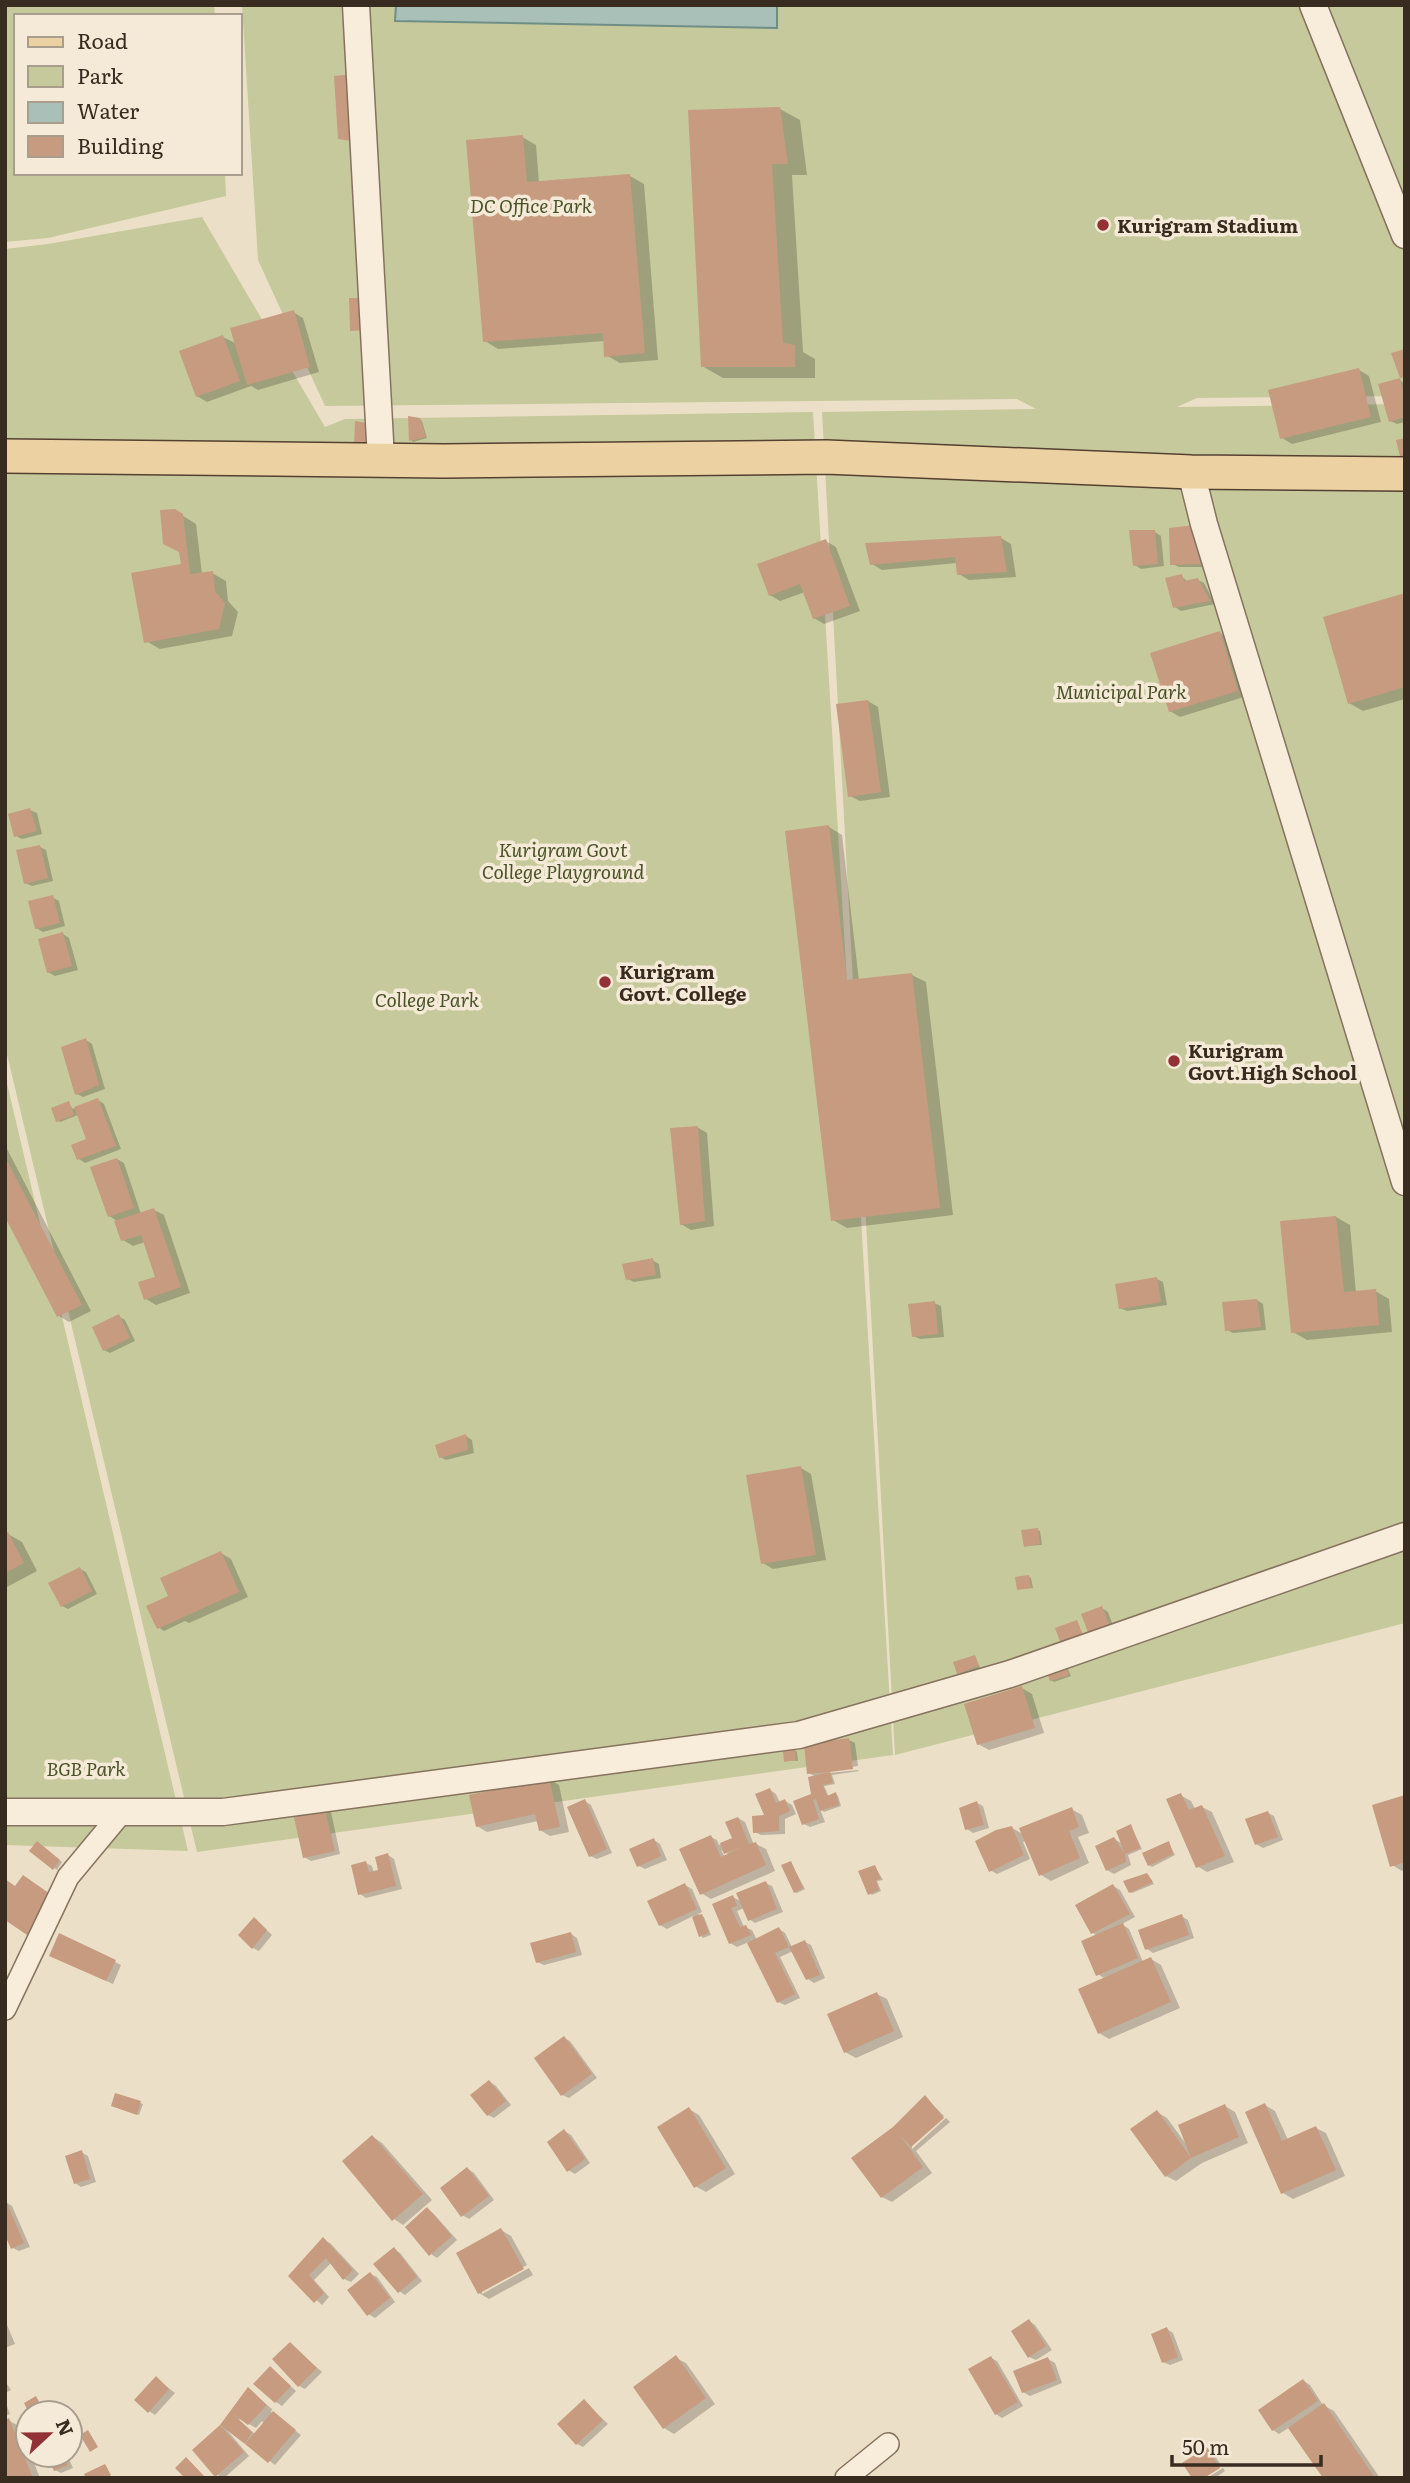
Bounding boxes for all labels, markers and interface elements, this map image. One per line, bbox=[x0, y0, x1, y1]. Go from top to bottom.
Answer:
legend bbox=[14, 14, 242, 175]
text: Road bbox=[77, 24, 128, 55]
text: Park bbox=[77, 59, 123, 90]
text: Water bbox=[77, 94, 139, 125]
text: Building bbox=[77, 129, 164, 160]
park label: DC Office Park bbox=[470, 191, 593, 219]
place label: Kurigram Stadium bbox=[1117, 211, 1298, 239]
marker: Kurigram Stadium bbox=[1095, 217, 1111, 233]
park label: Municipal Park bbox=[1055, 677, 1187, 705]
park label: Kurigram Govt College Playground bbox=[482, 835, 644, 885]
place label: Kurigram Govt. College bbox=[619, 957, 747, 1007]
marker: Kurigram Govt. College bbox=[597, 974, 613, 990]
park label: College Park bbox=[375, 985, 480, 1013]
place label: Kurigram Govt.High School bbox=[1188, 1036, 1357, 1086]
marker: Kurigram Govt.High School bbox=[1166, 1053, 1182, 1069]
park label: BGB Park bbox=[46, 1754, 126, 1782]
north arrow bbox=[14, 2399, 84, 2469]
text: N bbox=[50, 2415, 82, 2440]
scale bar bbox=[1172, 2424, 1321, 2468]
text: 50 m bbox=[1182, 2430, 1229, 2461]

